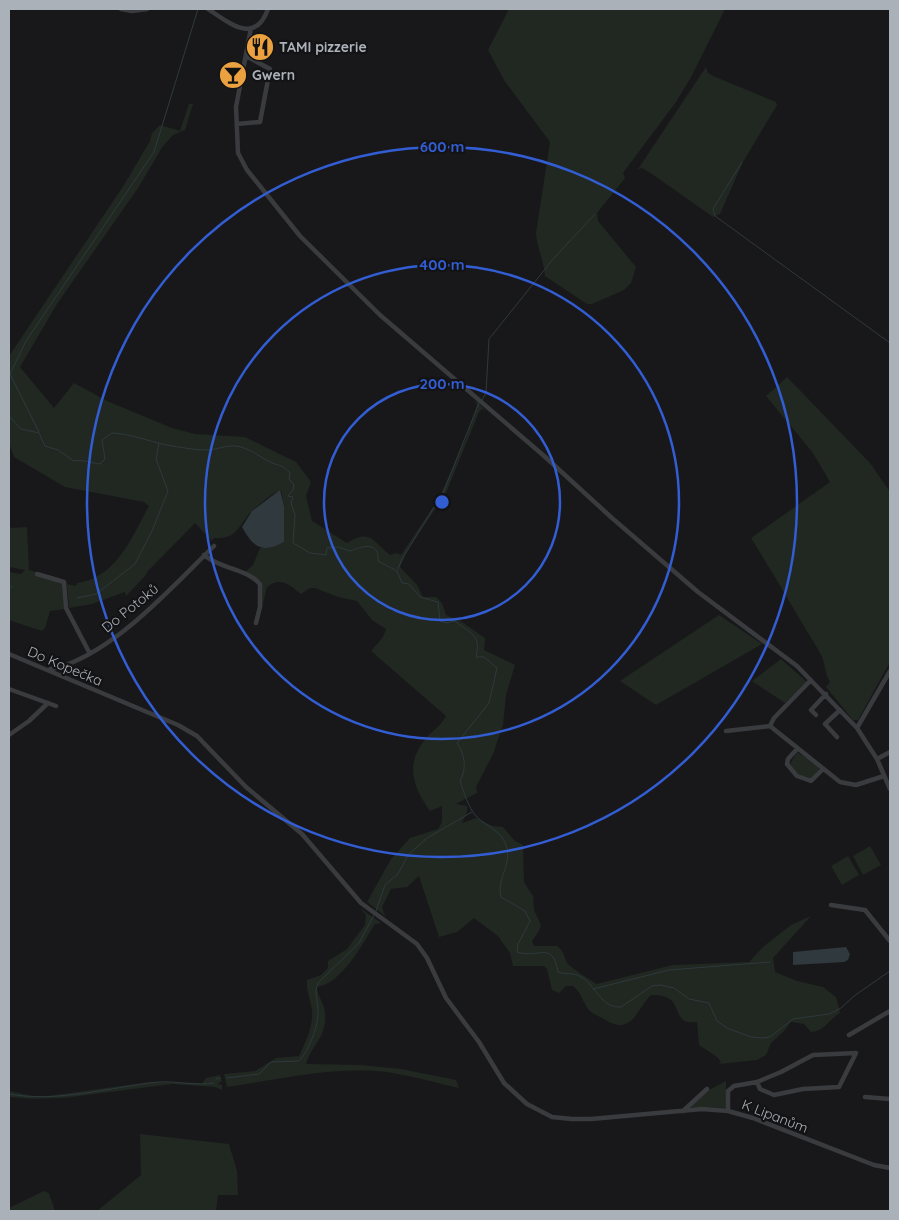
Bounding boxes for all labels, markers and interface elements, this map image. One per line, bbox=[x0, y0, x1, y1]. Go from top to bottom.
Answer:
restaurant icon: TAMI pizzerie bbox=[245, 32, 275, 62]
place label: TAMI pizzerie bbox=[279, 38, 367, 56]
bar icon: Gwern bbox=[218, 60, 248, 90]
place label: Gwern bbox=[252, 66, 295, 84]
text: 600 m bbox=[420, 137, 464, 156]
text: 400 m bbox=[419, 255, 465, 274]
text: 200 m bbox=[420, 374, 465, 393]
centre of rings bbox=[433, 493, 451, 511]
street label: Do Potoků bbox=[98, 580, 162, 636]
street label: Do Kopečka bbox=[25, 642, 105, 690]
street label: K Lipanům bbox=[739, 1095, 811, 1137]

